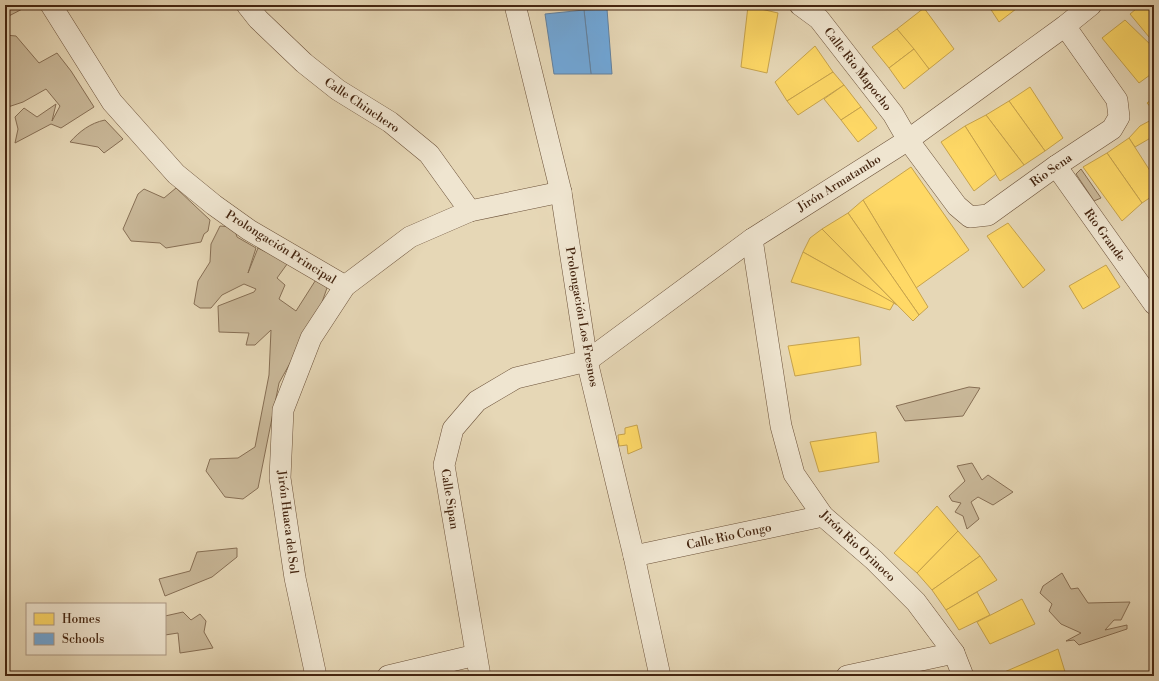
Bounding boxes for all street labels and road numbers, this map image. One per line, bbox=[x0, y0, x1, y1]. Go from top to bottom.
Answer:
street label: Calle Rio Mapocho bbox=[820, 25, 895, 114]
street label: Calle Chinchero bbox=[321, 75, 402, 136]
street label: Rio Sena bbox=[1027, 150, 1076, 190]
street label: Jirón Armatambo bbox=[794, 152, 884, 216]
street label: Rio Grande bbox=[1080, 206, 1129, 265]
street label: Prolongación Principal bbox=[223, 207, 339, 288]
street label: Prolongación Los Fresnos bbox=[562, 246, 601, 388]
street label: Jirón Huaca del Sol bbox=[274, 468, 301, 575]
street label: Calle Sipan bbox=[437, 468, 462, 530]
street label: Jirón Rio Orinoco bbox=[816, 507, 899, 585]
street label: Calle Rio Congo bbox=[685, 520, 773, 553]

